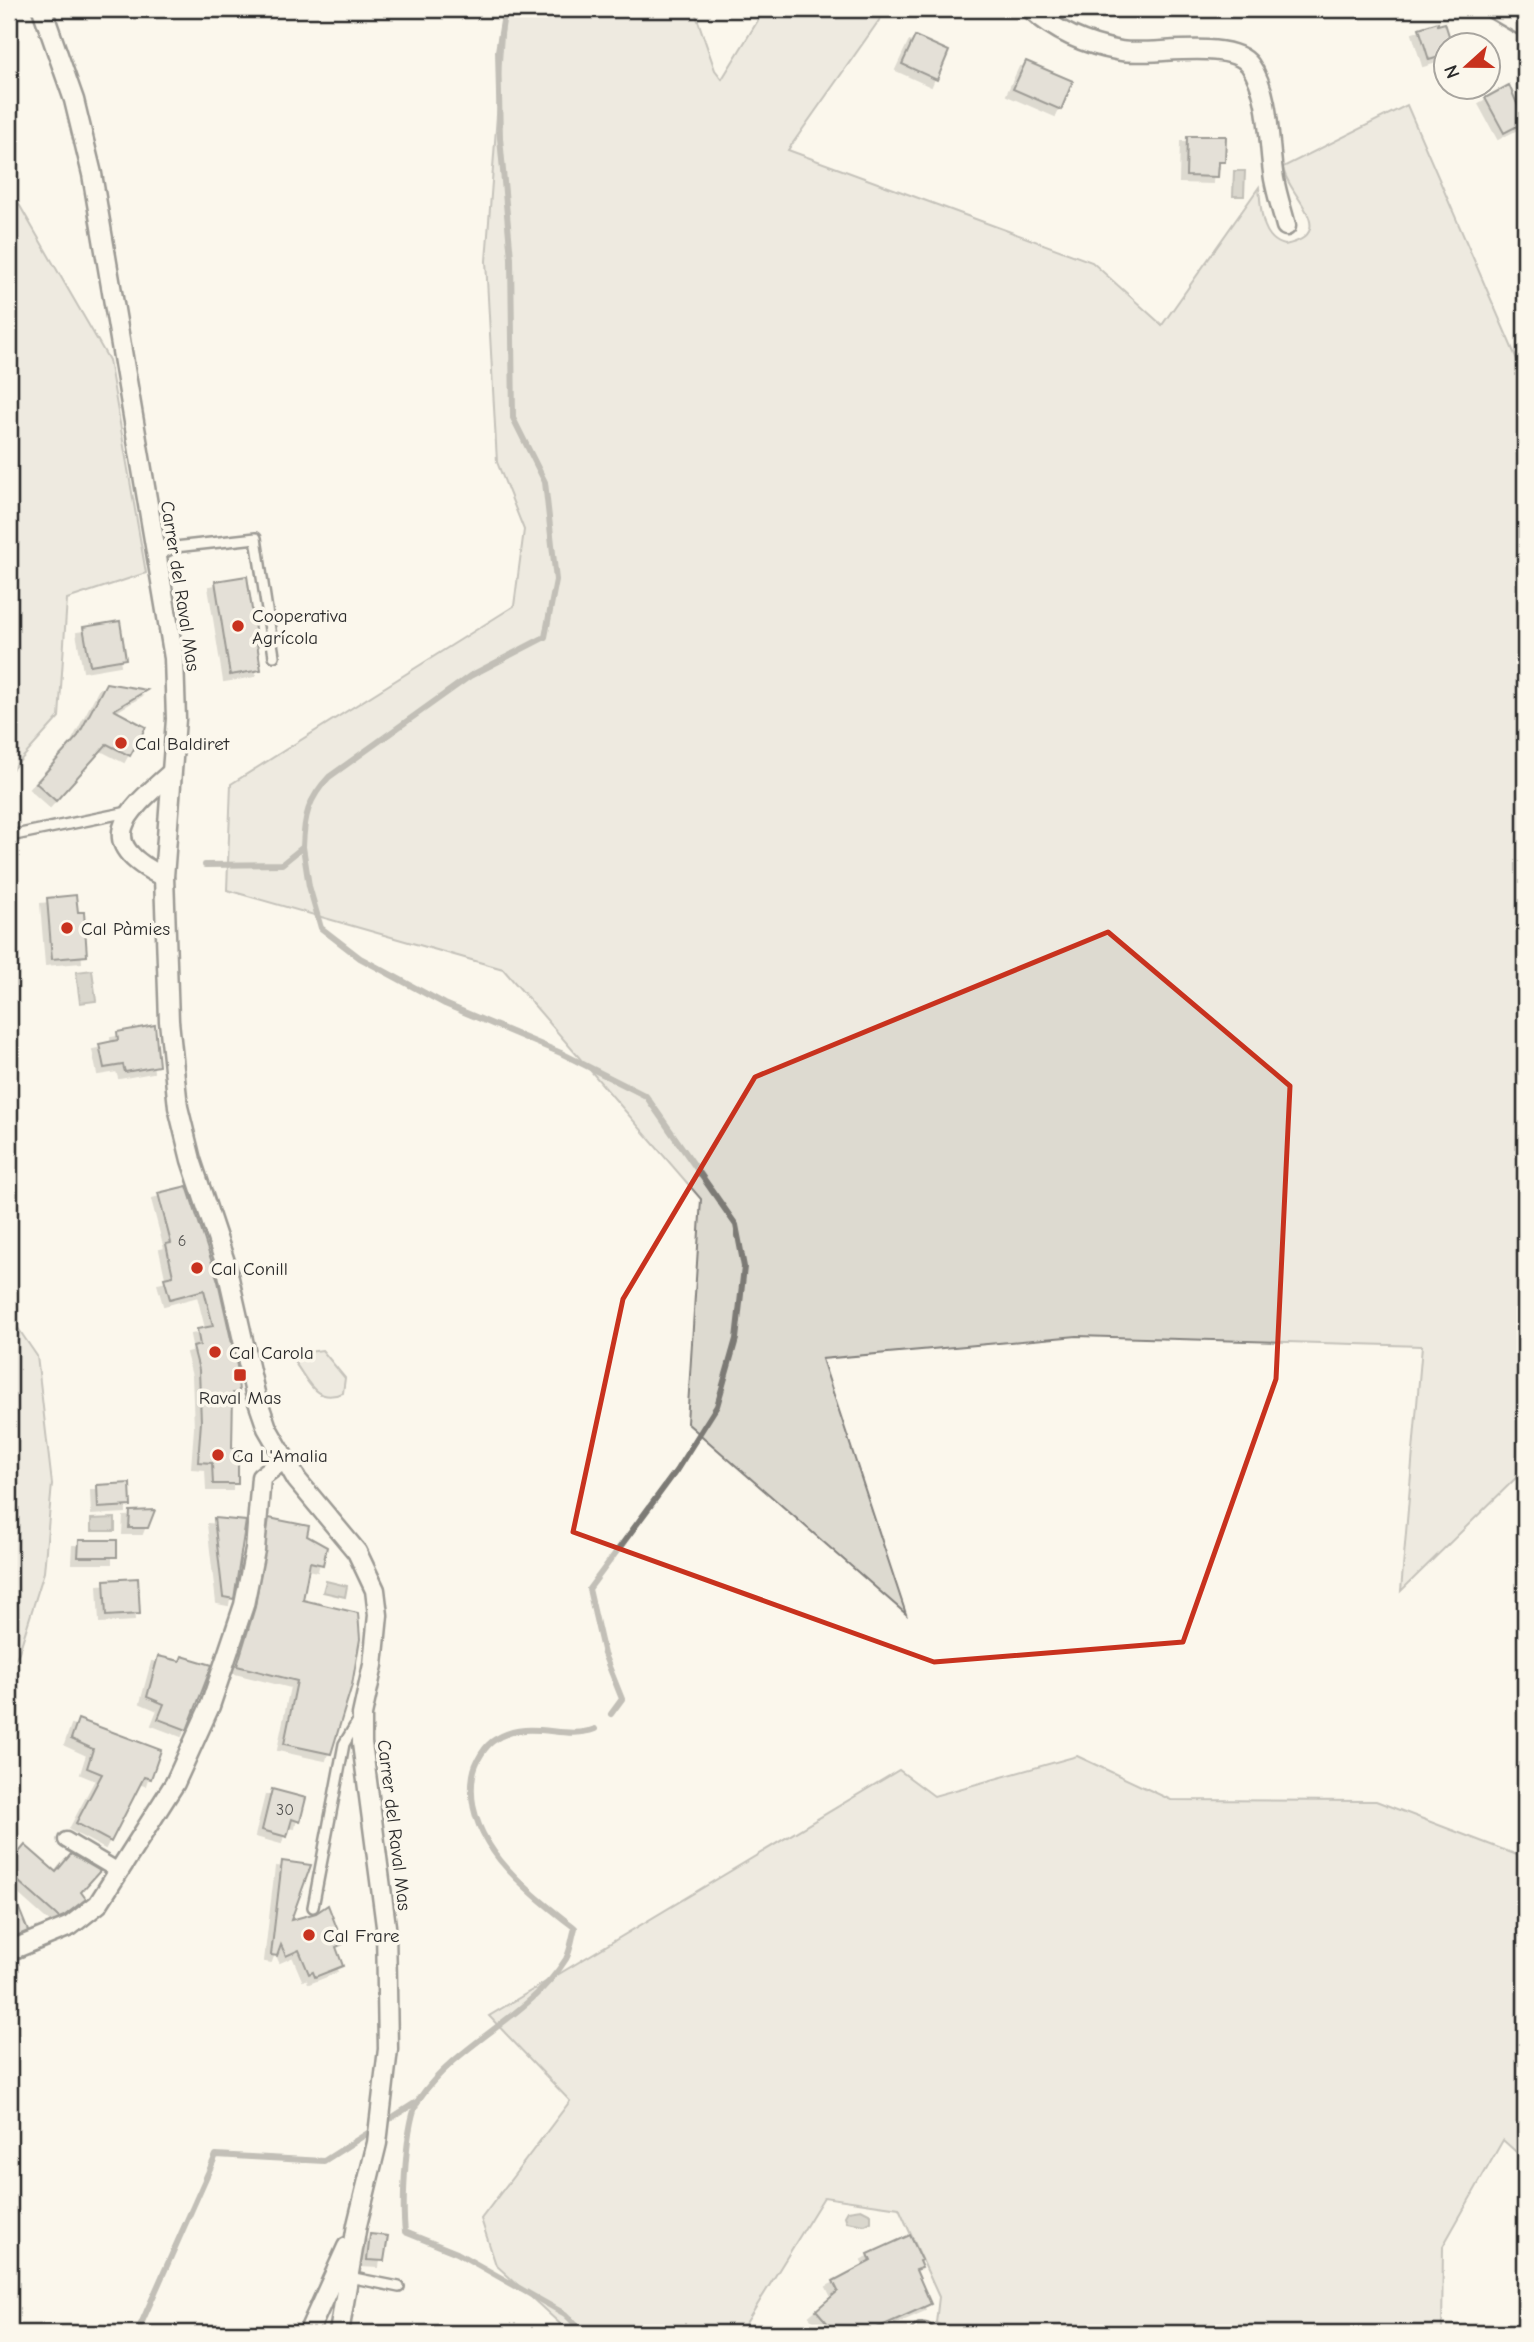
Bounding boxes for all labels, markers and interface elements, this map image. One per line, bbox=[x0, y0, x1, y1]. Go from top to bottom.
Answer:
north arrow bbox=[1432, 32, 1502, 102]
text: N bbox=[1440, 62, 1465, 81]
street label: Carrer del Raval Mas bbox=[156, 499, 204, 673]
place label: Cooperativa Agrícola bbox=[252, 605, 347, 649]
marker: Cooperativa Agrícola bbox=[230, 618, 246, 634]
place label: Cal Baldiret bbox=[135, 733, 230, 755]
marker: Cal Baldiret bbox=[113, 735, 129, 751]
place label: Cal Pàmies bbox=[81, 918, 170, 940]
marker: Cal Pàmies bbox=[59, 920, 75, 936]
house number: 6 bbox=[178, 1232, 186, 1250]
place label: Cal Conill bbox=[211, 1258, 288, 1280]
marker: Cal Conill bbox=[189, 1260, 205, 1276]
place label: Cal Carola bbox=[229, 1342, 314, 1364]
marker: Cal Carola bbox=[207, 1344, 223, 1360]
marker: Raval Mas bbox=[232, 1367, 248, 1383]
place label: Raval Mas bbox=[199, 1387, 281, 1409]
place label: Ca L'Amalia bbox=[232, 1445, 328, 1467]
marker: Ca L'Amalia bbox=[210, 1447, 226, 1463]
street label: Carrer del Raval Mas bbox=[373, 1738, 415, 1912]
house number: 30 bbox=[276, 1801, 294, 1819]
place label: Cal Frare bbox=[323, 1925, 400, 1947]
marker: Cal Frare bbox=[301, 1927, 317, 1943]

